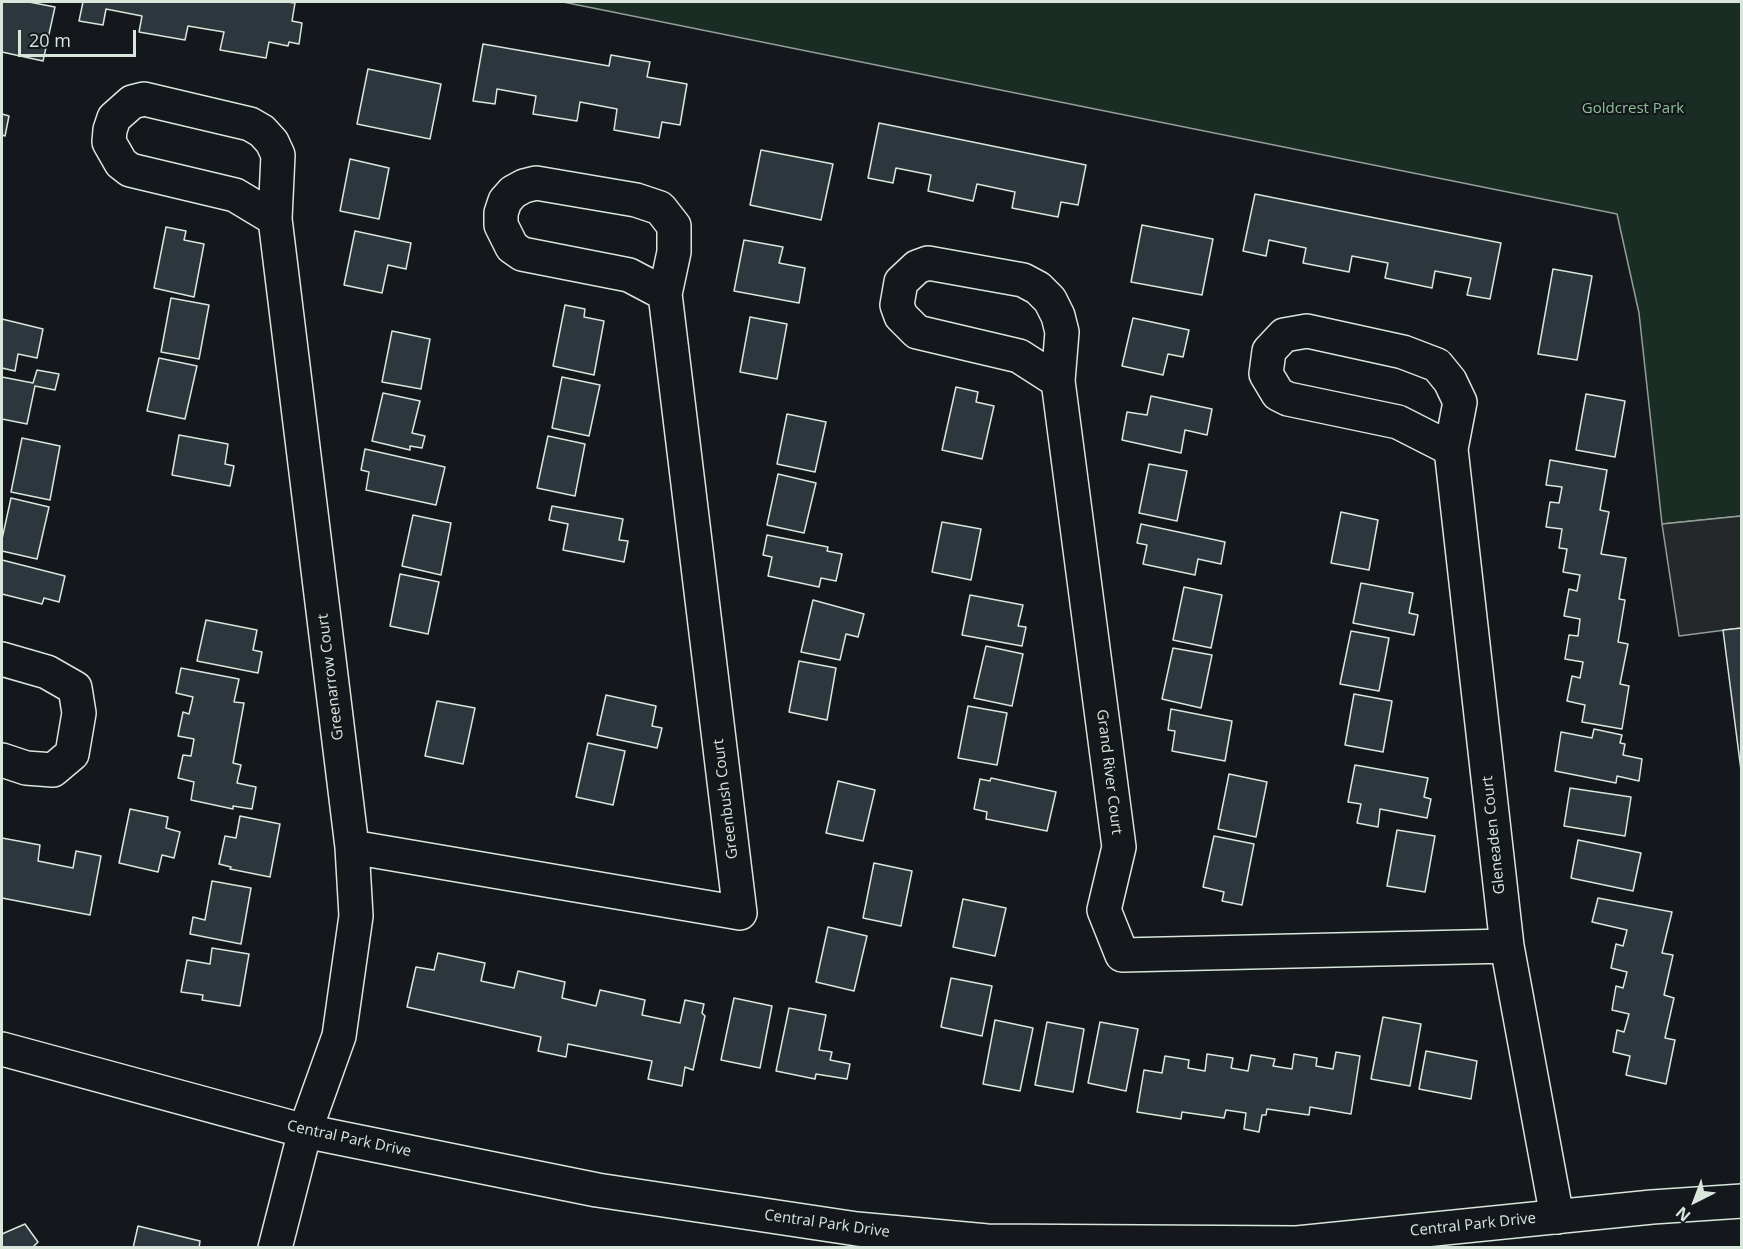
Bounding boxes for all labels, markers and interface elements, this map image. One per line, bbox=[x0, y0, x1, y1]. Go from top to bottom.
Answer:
scale bar bbox=[21, 18, 140, 56]
text: 20 m bbox=[29, 28, 71, 52]
park label: Goldcrest Park bbox=[1582, 100, 1684, 118]
street label: Greenarrow Court bbox=[314, 613, 348, 741]
street label: Grand River Court bbox=[1092, 708, 1126, 836]
street label: Greenbush Court bbox=[710, 738, 742, 860]
street label: Gleneaden Court bbox=[1479, 775, 1509, 895]
street label: Central Park Drive bbox=[285, 1117, 413, 1161]
north arrow bbox=[1665, 1171, 1725, 1231]
text: N bbox=[1671, 1202, 1695, 1227]
street label: Central Park Drive bbox=[763, 1206, 891, 1242]
street label: Central Park Drive bbox=[1409, 1209, 1537, 1241]

